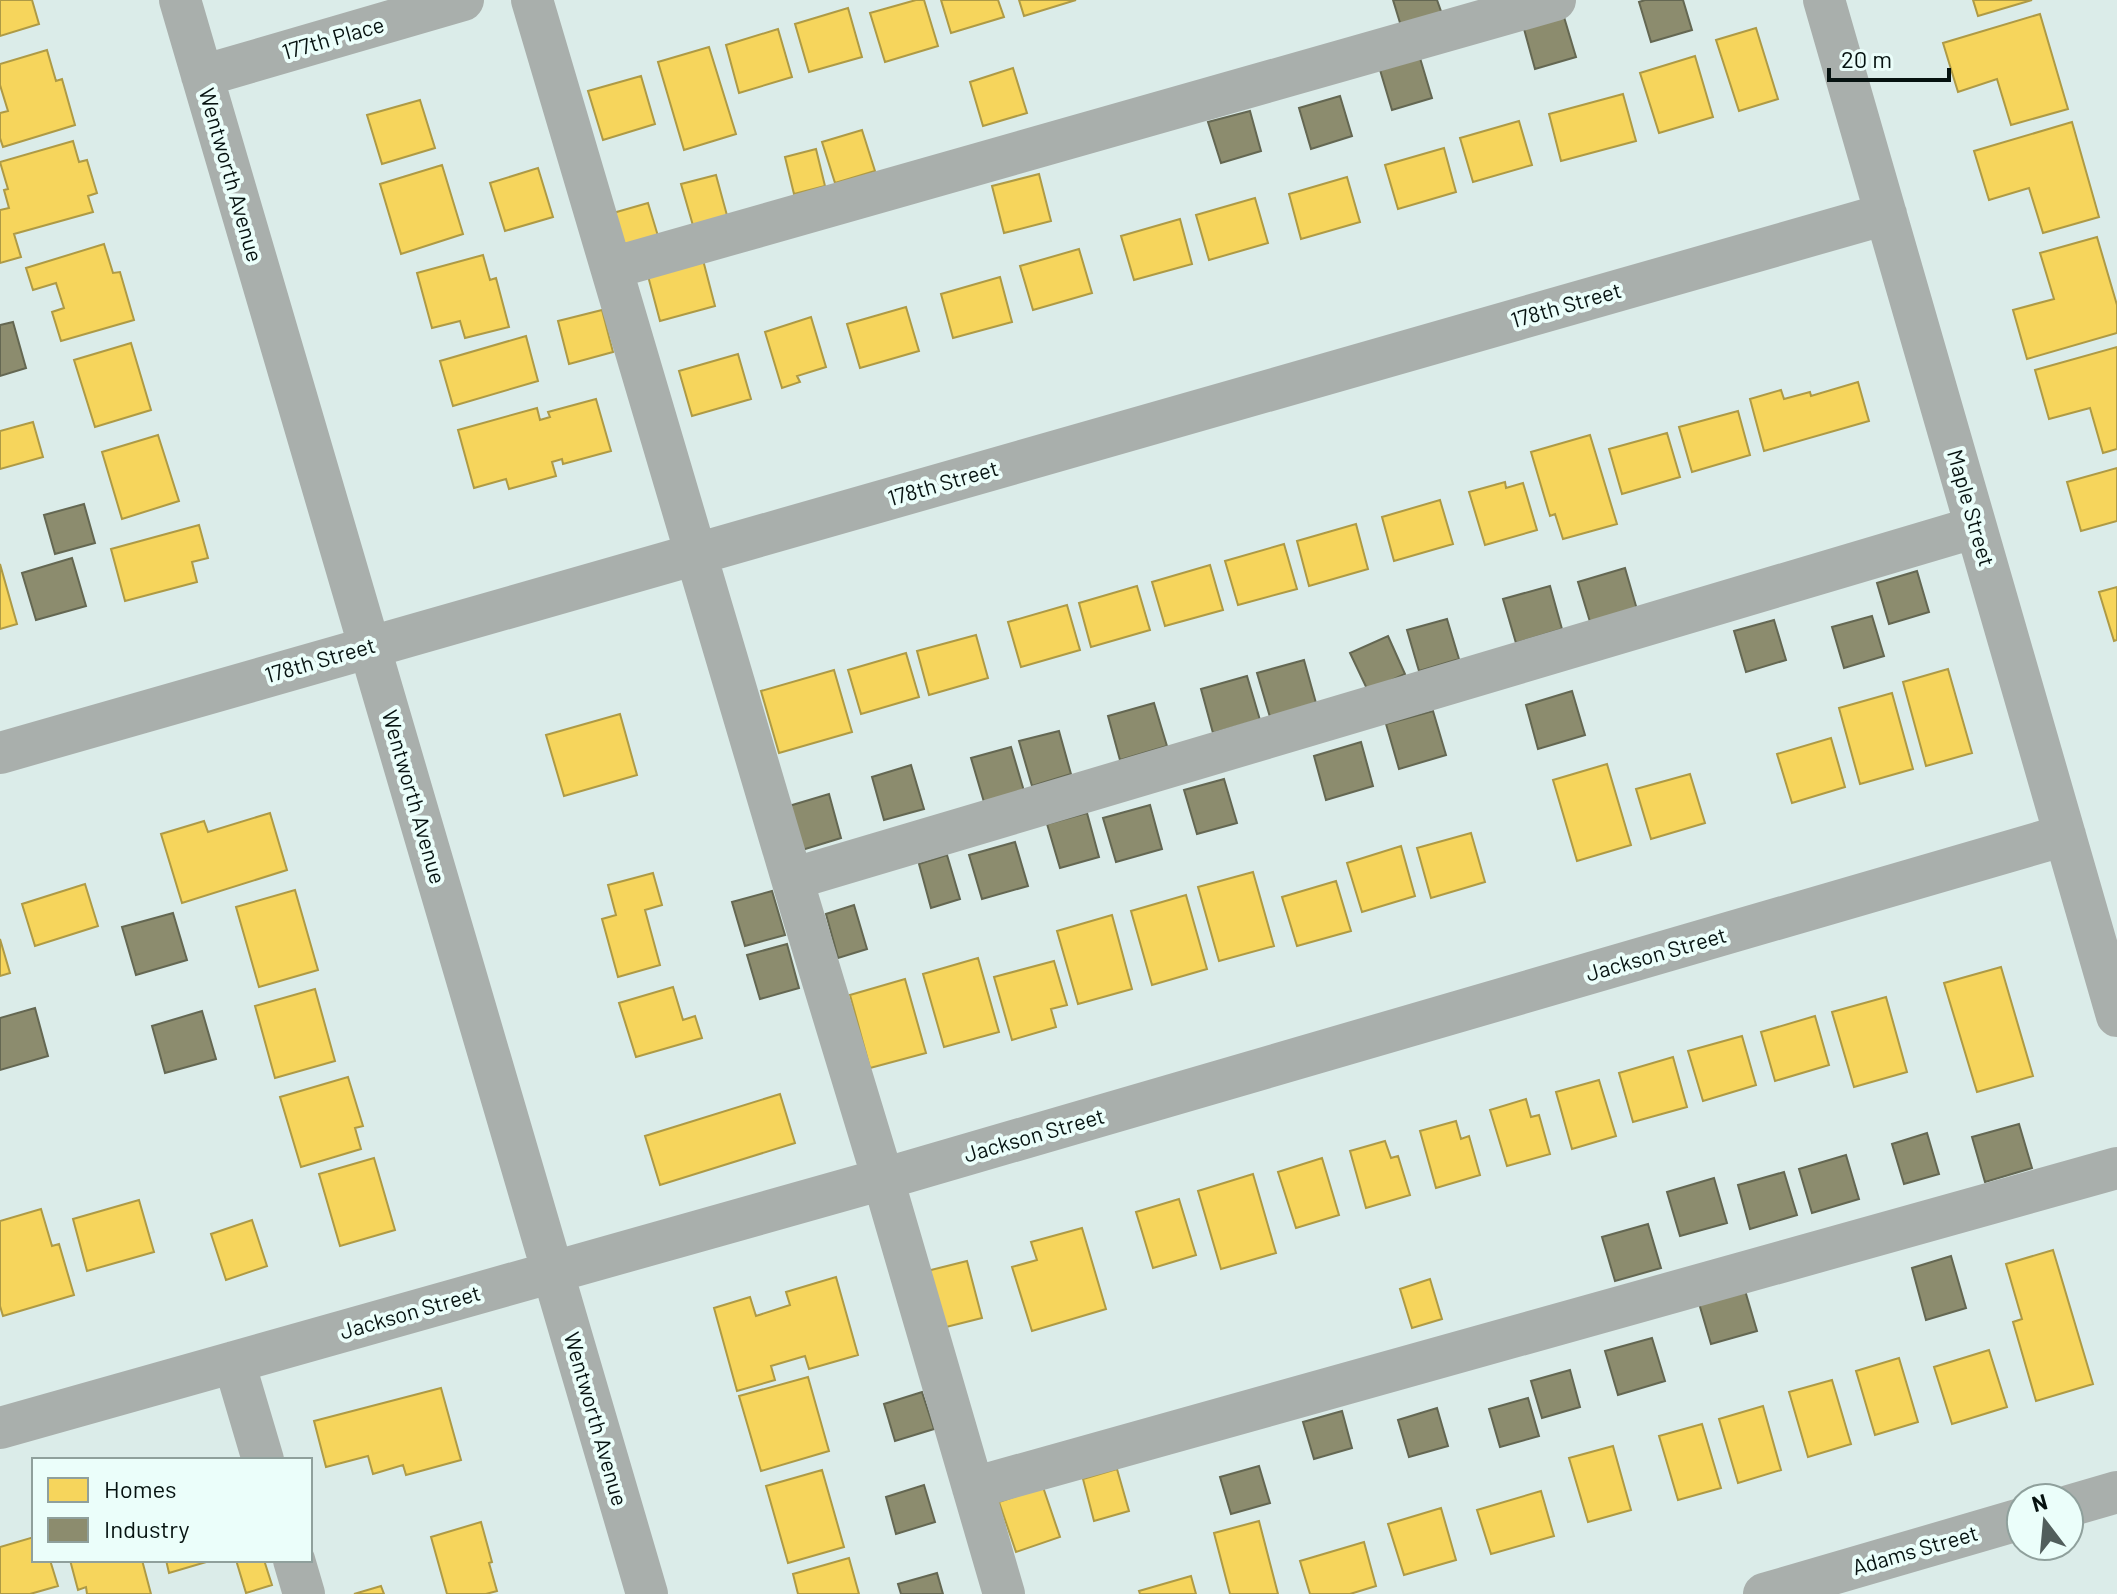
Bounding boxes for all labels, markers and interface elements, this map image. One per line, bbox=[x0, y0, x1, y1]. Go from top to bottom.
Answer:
street label: 177th Place bbox=[279, 10, 387, 64]
scale bar bbox=[1829, 32, 1949, 82]
text: 20 m bbox=[1841, 44, 1892, 73]
street label: Wentworth Avenue bbox=[195, 85, 269, 265]
street label: 178th Street bbox=[1507, 276, 1624, 332]
street label: Maple Street bbox=[1943, 446, 2001, 569]
street label: 178th Street bbox=[884, 454, 1001, 510]
street label: 178th Street bbox=[261, 631, 378, 687]
street label: Wentworth Avenue bbox=[378, 707, 452, 887]
street label: Jackson Street bbox=[1582, 921, 1729, 986]
street label: Jackson Street bbox=[960, 1102, 1107, 1167]
street label: Jackson Street bbox=[336, 1279, 483, 1344]
street label: Wentworth Avenue bbox=[560, 1329, 634, 1509]
legend bbox=[32, 1458, 312, 1562]
text: Homes bbox=[104, 1474, 177, 1503]
north arrow bbox=[2005, 1482, 2085, 1562]
text: N bbox=[2029, 1487, 2050, 1516]
text: Industry bbox=[104, 1514, 190, 1543]
street label: Adams Street bbox=[1849, 1519, 1981, 1579]

